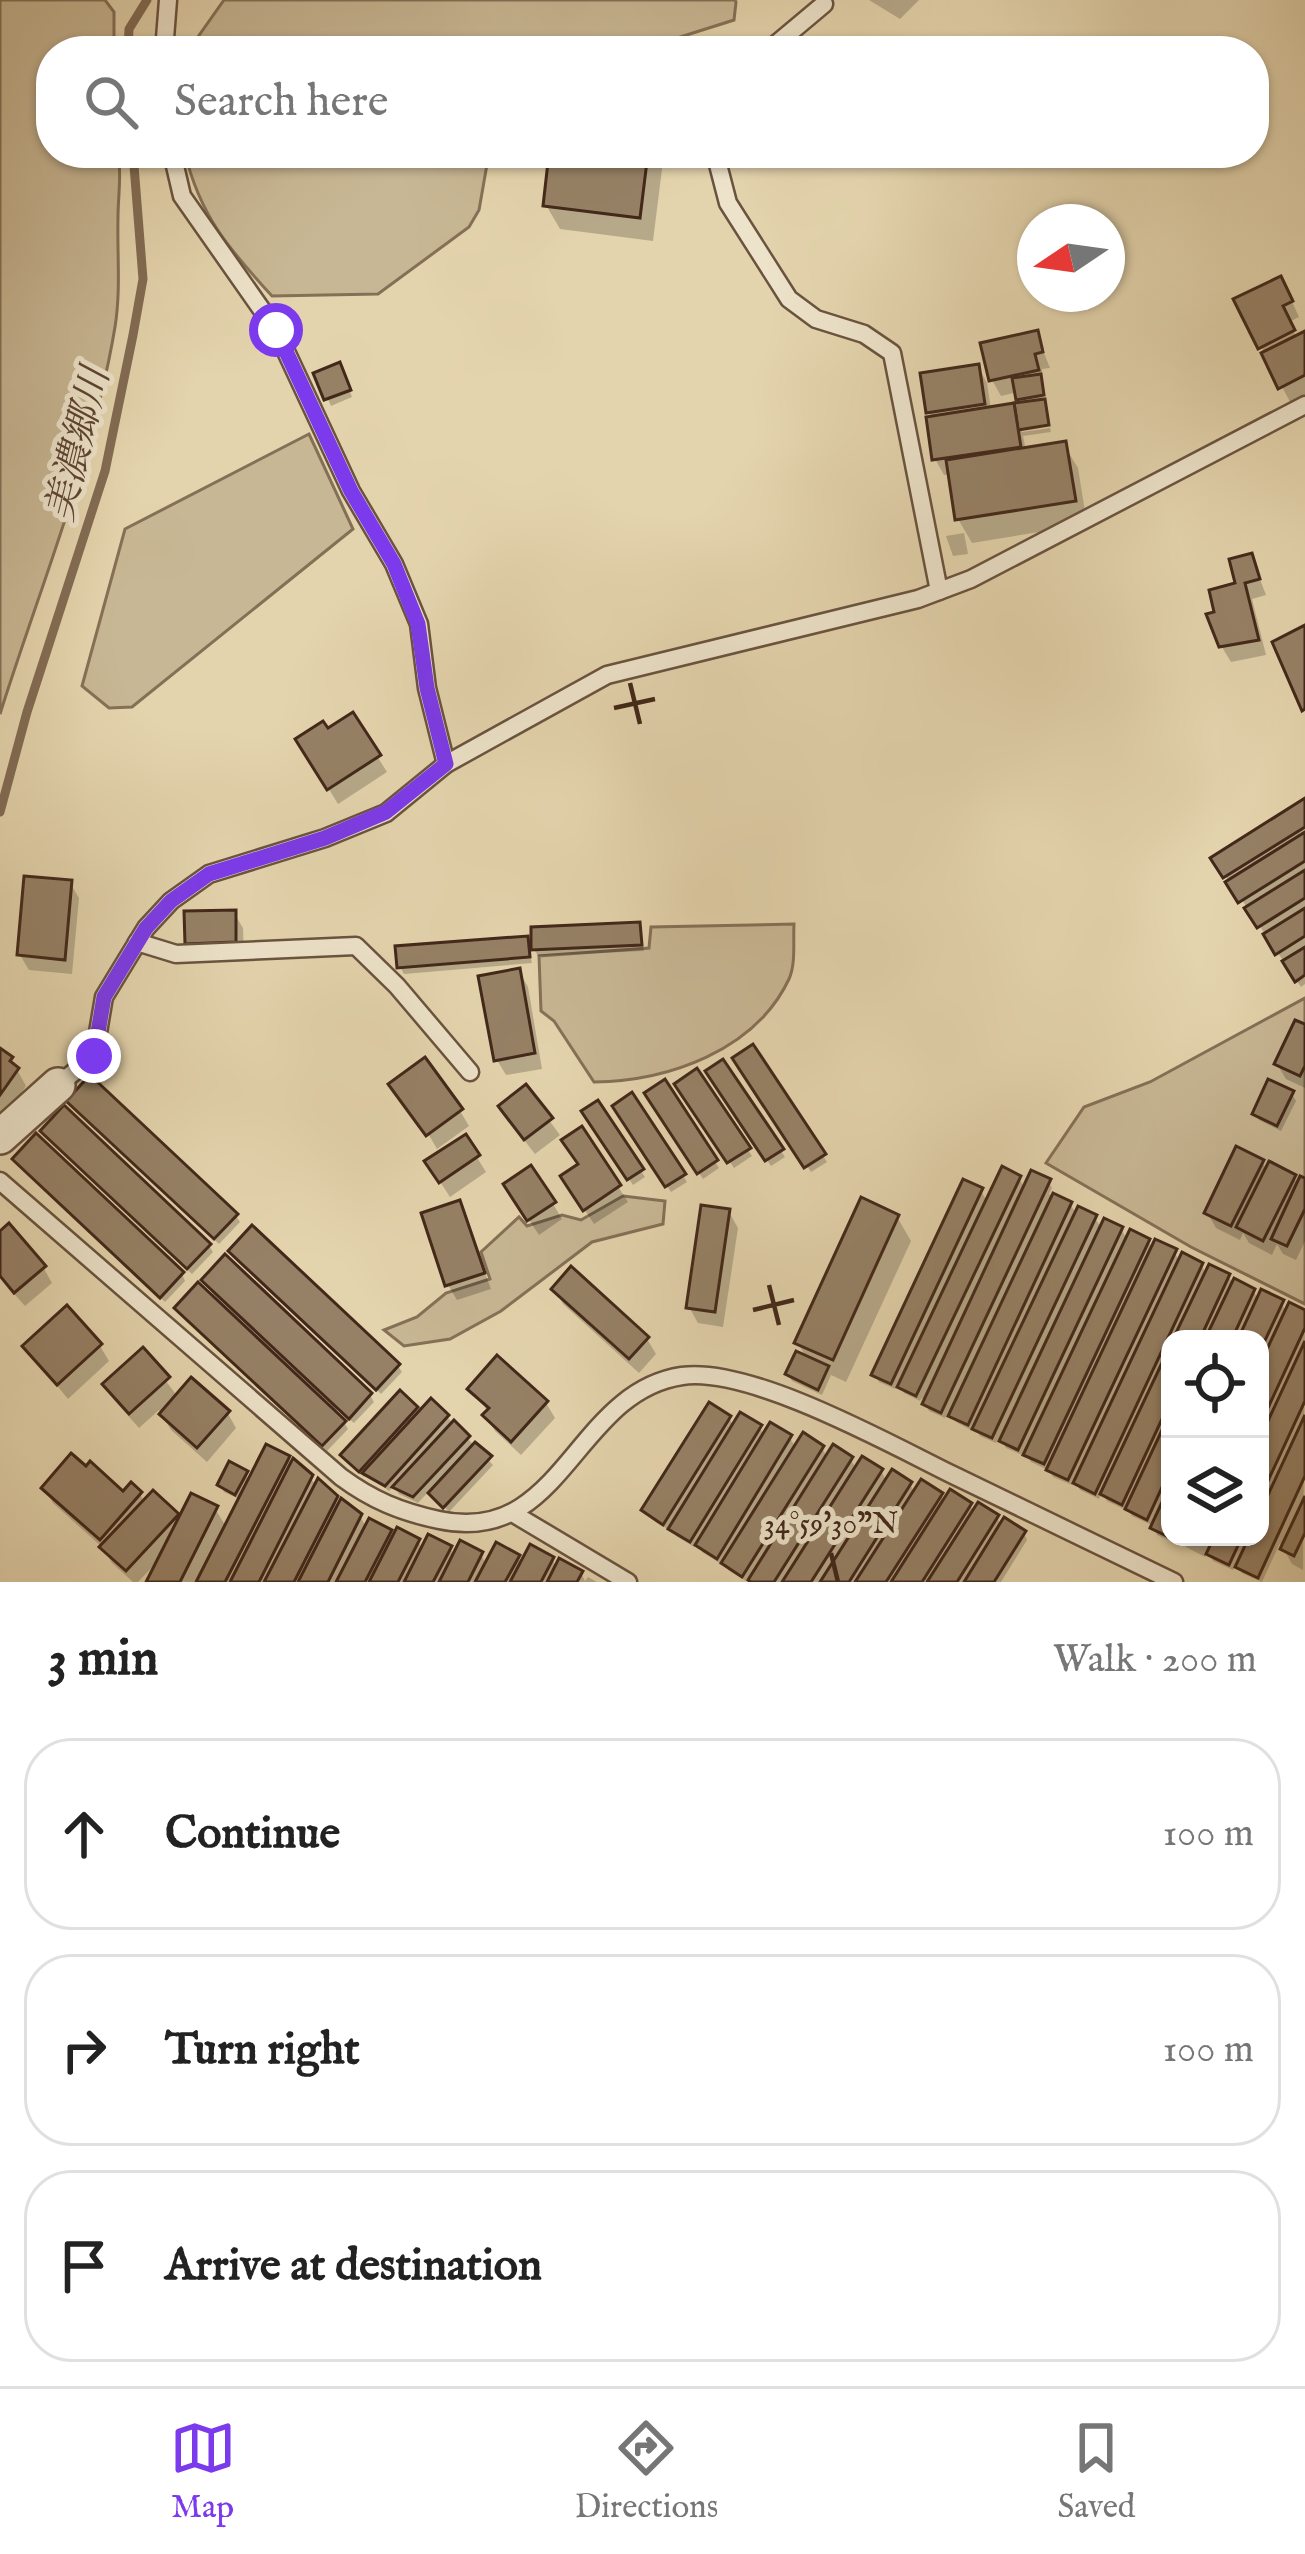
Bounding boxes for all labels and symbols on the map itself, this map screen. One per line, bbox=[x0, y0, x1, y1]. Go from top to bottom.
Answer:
north arrow bbox=[1017, 204, 1125, 312]
route start bbox=[249, 303, 303, 357]
water label: 美濃郷川 bbox=[37, 359, 123, 526]
route end bbox=[67, 1029, 121, 1083]
text: 34°59'30"N bbox=[764, 1506, 898, 1544]

